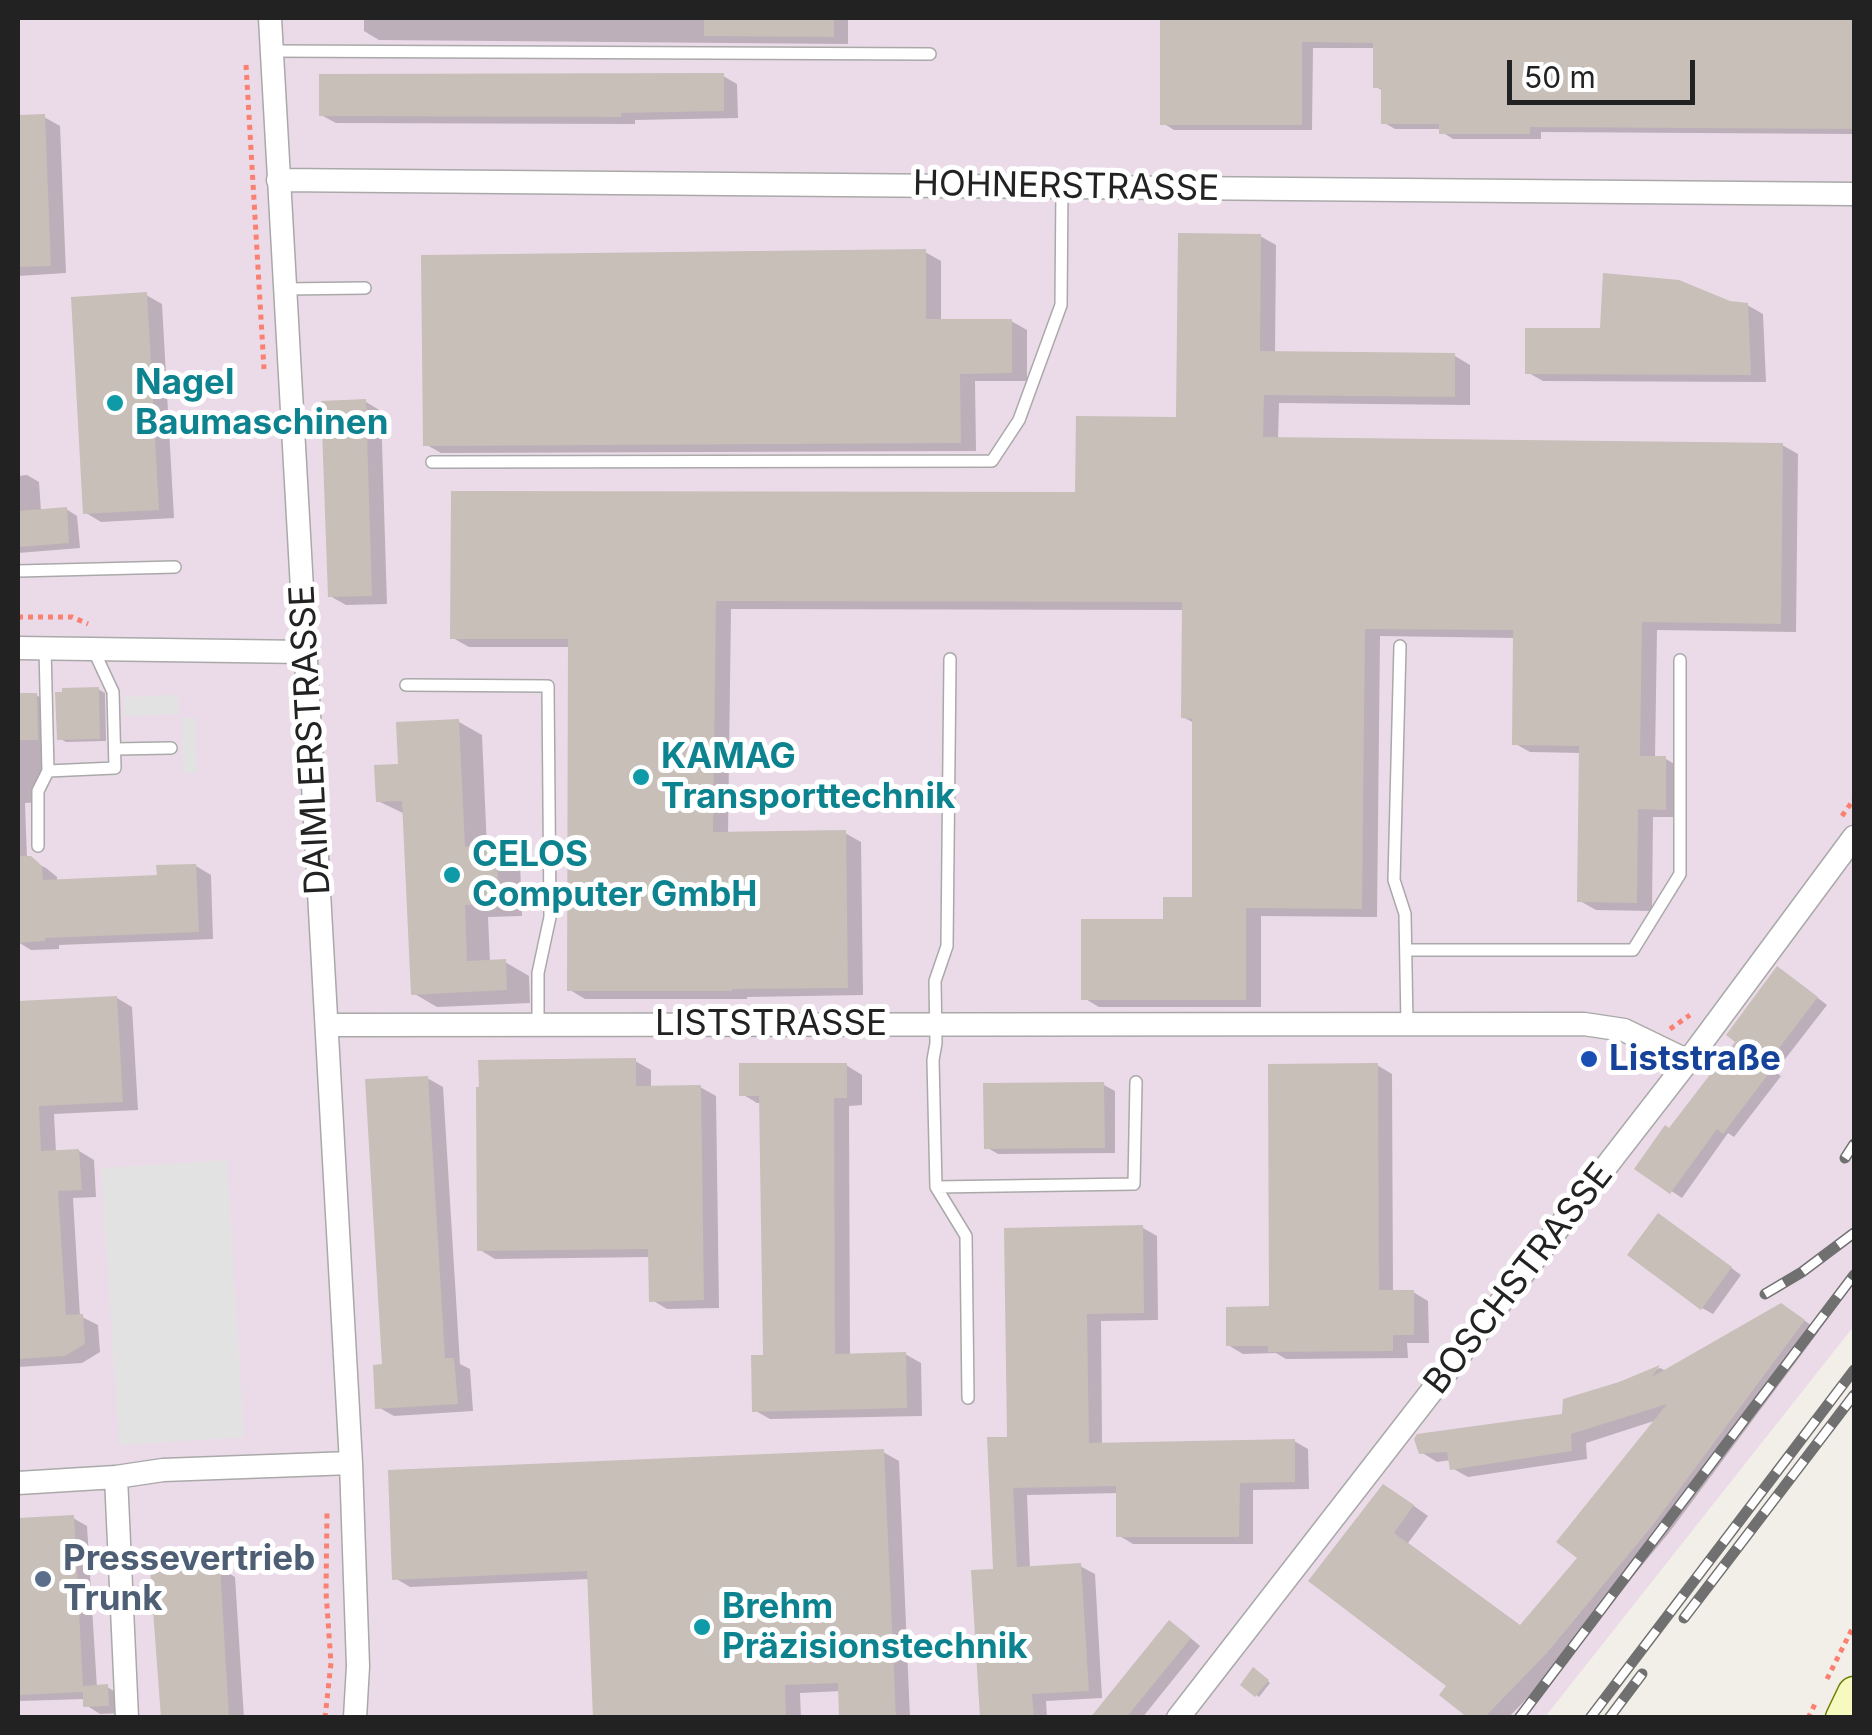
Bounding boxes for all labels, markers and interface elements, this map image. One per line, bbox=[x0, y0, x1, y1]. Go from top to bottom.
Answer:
scale bar bbox=[1512, 40, 1700, 102]
text: 50 m bbox=[1524, 59, 1596, 95]
street label: HOHNERSTRASSE bbox=[912, 163, 1220, 211]
place label: Nagel Baumaschinen bbox=[135, 362, 388, 444]
marker: Nagel Baumaschinen bbox=[104, 392, 126, 414]
street label: DAIMLERSTRASSE bbox=[282, 584, 340, 896]
place label: KAMAG Transporttechnik bbox=[661, 736, 955, 818]
marker: KAMAG Transporttechnik bbox=[630, 766, 652, 788]
place label: CELOS Computer GmbH bbox=[472, 834, 757, 916]
marker: CELOS Computer GmbH bbox=[441, 864, 463, 886]
street label: LISTSTRASSE bbox=[655, 1003, 887, 1045]
place label: Liststraße bbox=[1609, 1038, 1781, 1080]
marker: Liststraße bbox=[1578, 1048, 1600, 1070]
street label: BOSCHSTRASSE bbox=[1416, 1155, 1622, 1403]
place label: Pressevertrieb Trunk bbox=[63, 1538, 315, 1620]
marker: Pressevertrieb Trunk bbox=[32, 1568, 54, 1590]
place label: Brehm Präzisionstechnik bbox=[722, 1586, 1028, 1668]
marker: Brehm Präzisionstechnik bbox=[691, 1616, 713, 1638]

